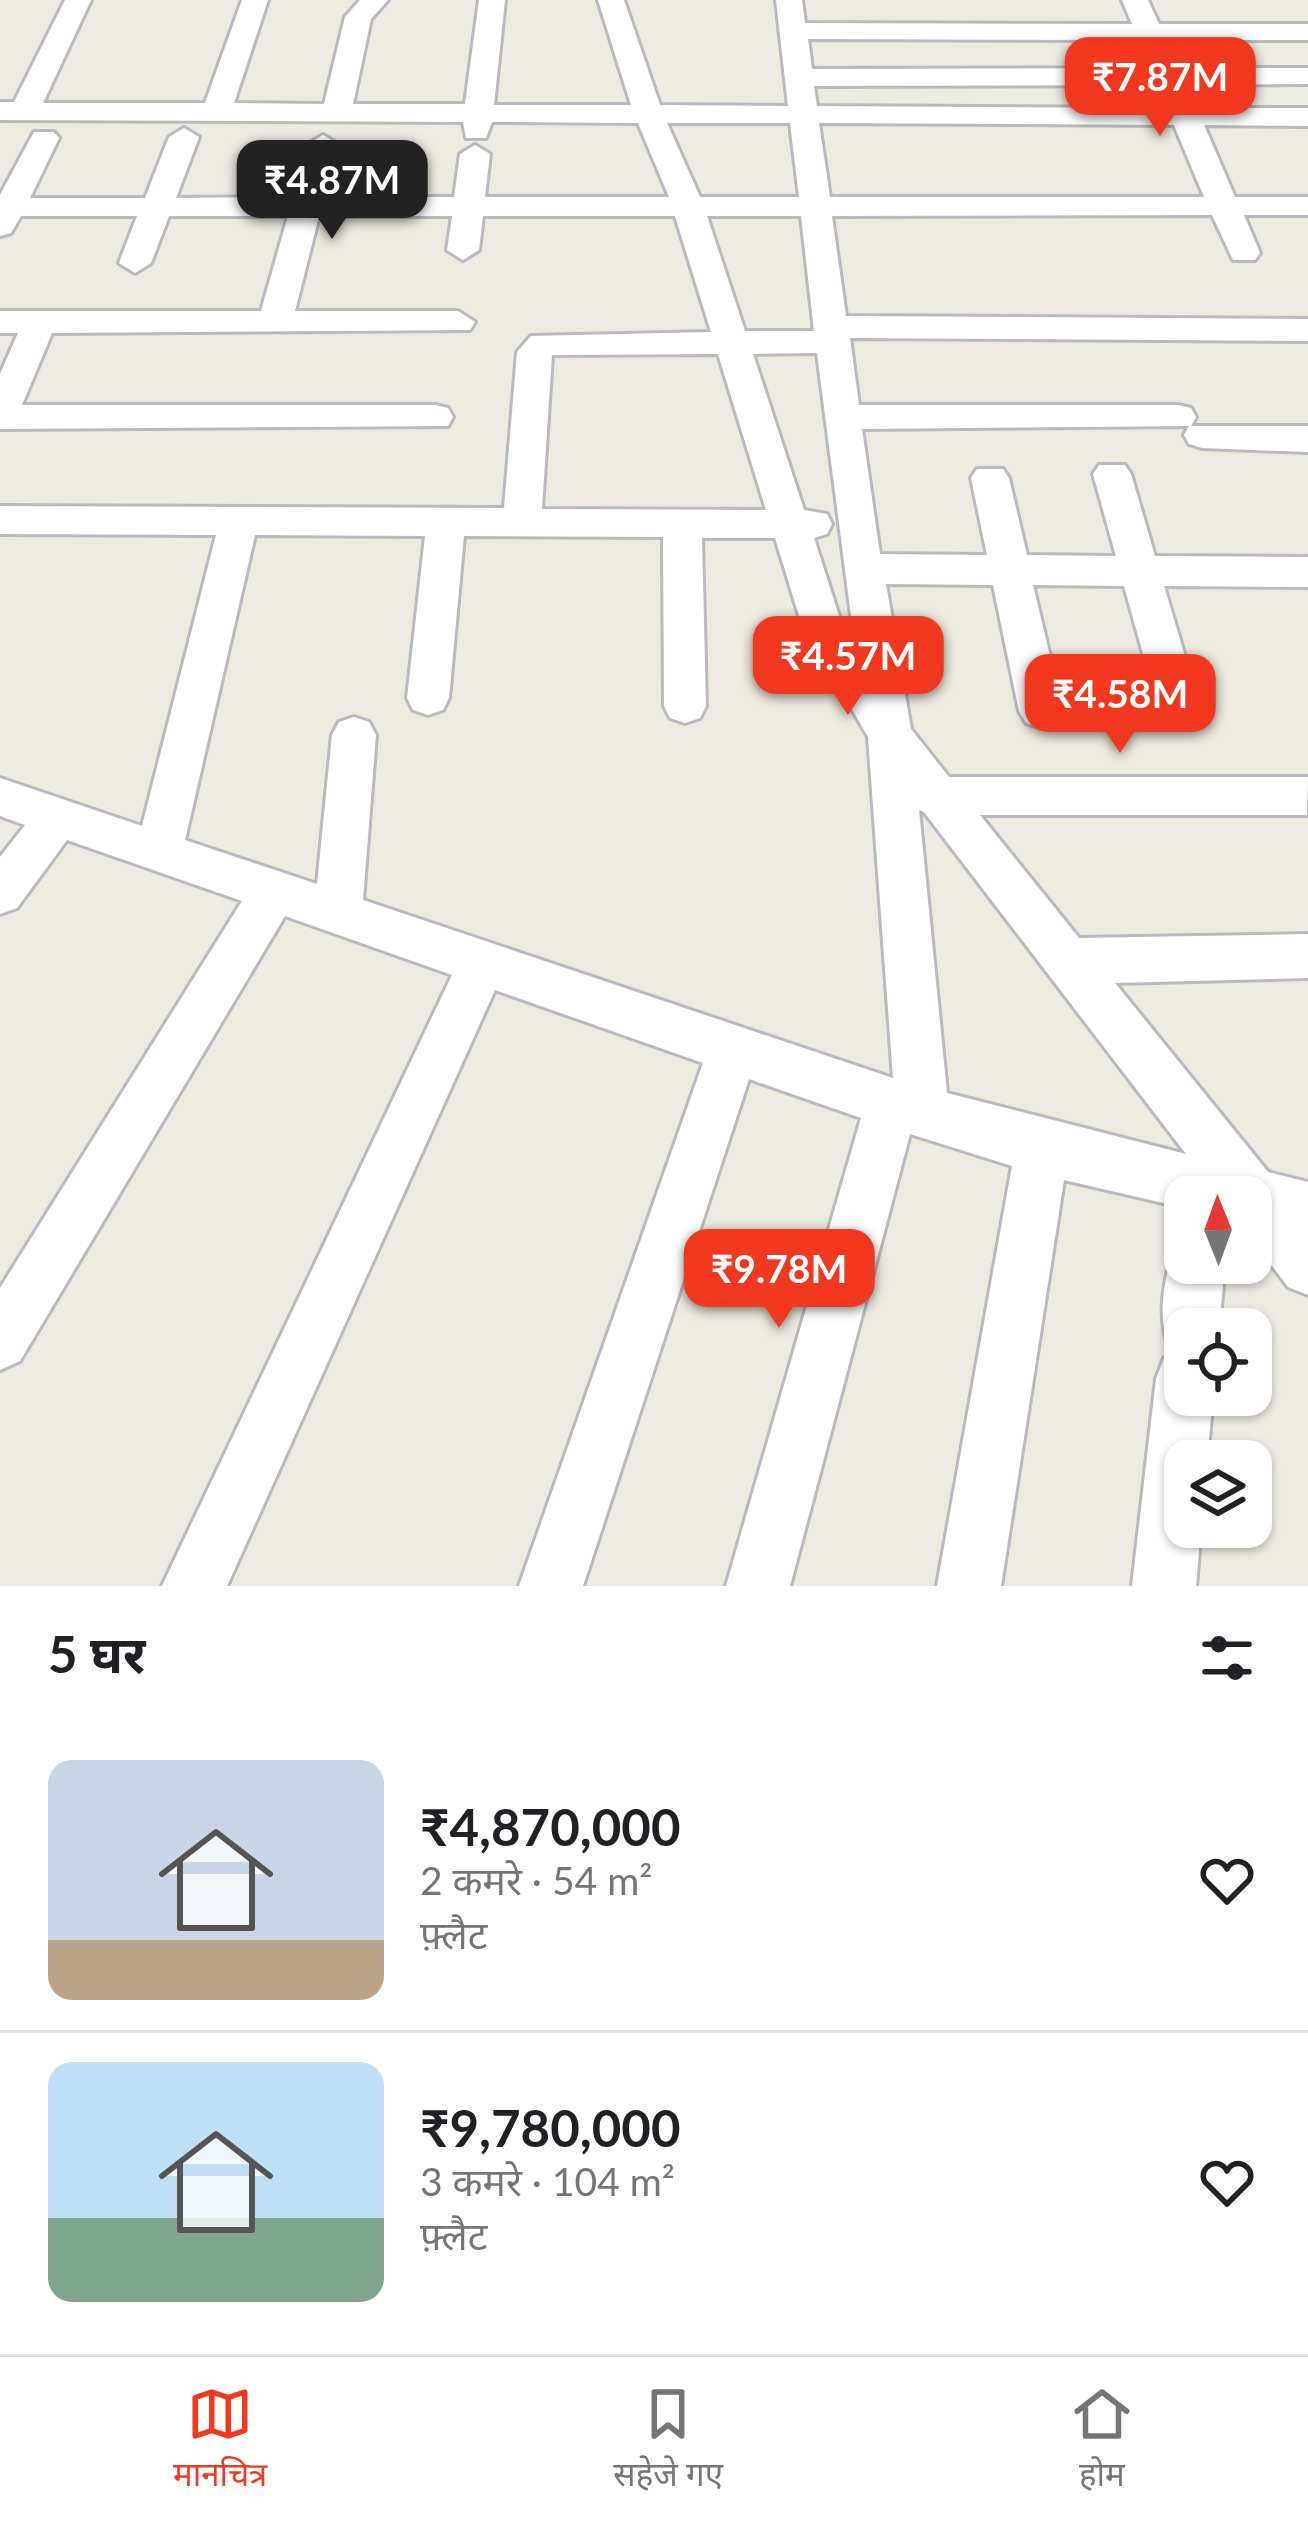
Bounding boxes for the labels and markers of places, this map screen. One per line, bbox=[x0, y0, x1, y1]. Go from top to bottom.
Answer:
pin: ₹7.87M bbox=[1062, 37, 1258, 139]
pin: ₹4.87M bbox=[234, 140, 430, 242]
pin: ₹4.57M bbox=[750, 616, 946, 718]
pin: ₹4.58M bbox=[1022, 654, 1218, 756]
pin: ₹9.78M bbox=[681, 1229, 877, 1331]

